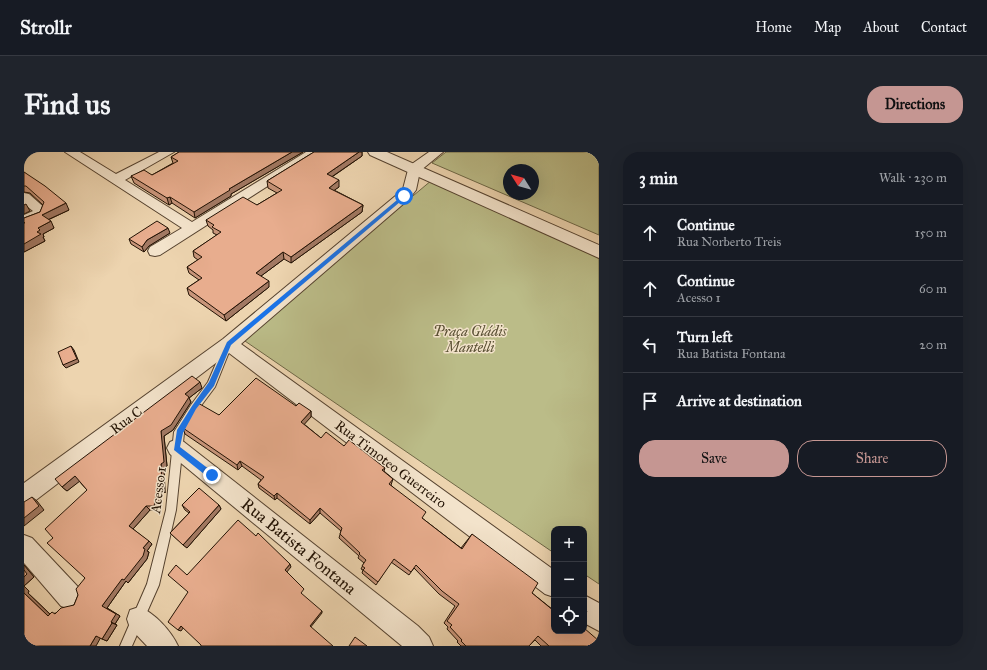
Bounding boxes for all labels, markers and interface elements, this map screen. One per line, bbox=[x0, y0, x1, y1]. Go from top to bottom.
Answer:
text: Strollr bbox=[20, 16, 72, 39]
text: Home bbox=[755, 19, 792, 36]
text: Map bbox=[814, 19, 841, 36]
text: About bbox=[863, 19, 899, 36]
text: Contact bbox=[921, 19, 967, 36]
button: Directions bbox=[867, 86, 963, 123]
text: Find us bbox=[24, 87, 110, 122]
north arrow bbox=[503, 164, 539, 200]
text: 3 min bbox=[639, 168, 678, 189]
text: Walk · 230 m bbox=[879, 170, 947, 186]
route start bbox=[395, 187, 413, 205]
text: Continue bbox=[677, 216, 735, 234]
icon: ahead bbox=[639, 222, 661, 244]
text: 150 m bbox=[915, 225, 947, 241]
text: Rua Norberto Treis bbox=[677, 234, 781, 250]
text: Continue bbox=[677, 272, 735, 290]
icon: ahead bbox=[639, 278, 661, 300]
text: 60 m bbox=[919, 281, 947, 297]
text: Acesso 1 bbox=[677, 290, 721, 306]
park label: Praça Gládis Mantelli bbox=[433, 323, 508, 356]
text: Turn left bbox=[677, 328, 733, 346]
icon: left bbox=[639, 334, 661, 356]
text: 20 m bbox=[919, 337, 947, 353]
text: Rua Batista Fontana bbox=[677, 346, 786, 362]
icon: arrive bbox=[639, 390, 661, 412]
text: Arrive at destination bbox=[677, 392, 802, 410]
street label: Rua C bbox=[107, 403, 146, 438]
street label: Rua Timoteo Guerreiro bbox=[332, 417, 450, 512]
button: Save bbox=[639, 440, 789, 477]
button: Share bbox=[797, 440, 947, 477]
street label: Acesso 1 bbox=[147, 465, 170, 515]
route end bbox=[203, 466, 221, 484]
street label: Rua Batista Fontana bbox=[237, 494, 361, 600]
map controls bbox=[551, 526, 587, 634]
button: + bbox=[551, 526, 587, 562]
button: − bbox=[551, 562, 587, 598]
button: locate bbox=[551, 598, 587, 634]

